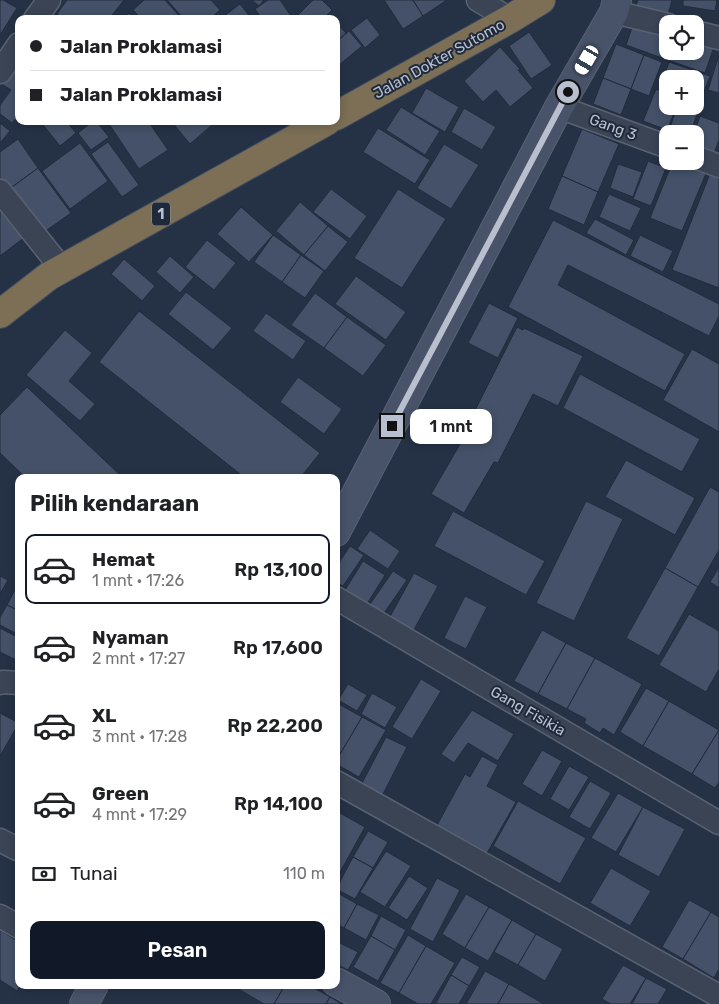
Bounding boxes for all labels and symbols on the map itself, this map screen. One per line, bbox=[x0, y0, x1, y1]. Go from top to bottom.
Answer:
street label: Jalan Dokter Sutomo bbox=[370, 15, 508, 103]
car bbox=[573, 43, 600, 77]
route start bbox=[557, 81, 579, 103]
street label: Gang 3 bbox=[587, 110, 639, 144]
road number: 1 bbox=[152, 202, 170, 225]
callout: 1 mnt bbox=[410, 408, 492, 444]
route end bbox=[381, 415, 403, 437]
street label: Gang Fisikia bbox=[487, 682, 569, 740]

